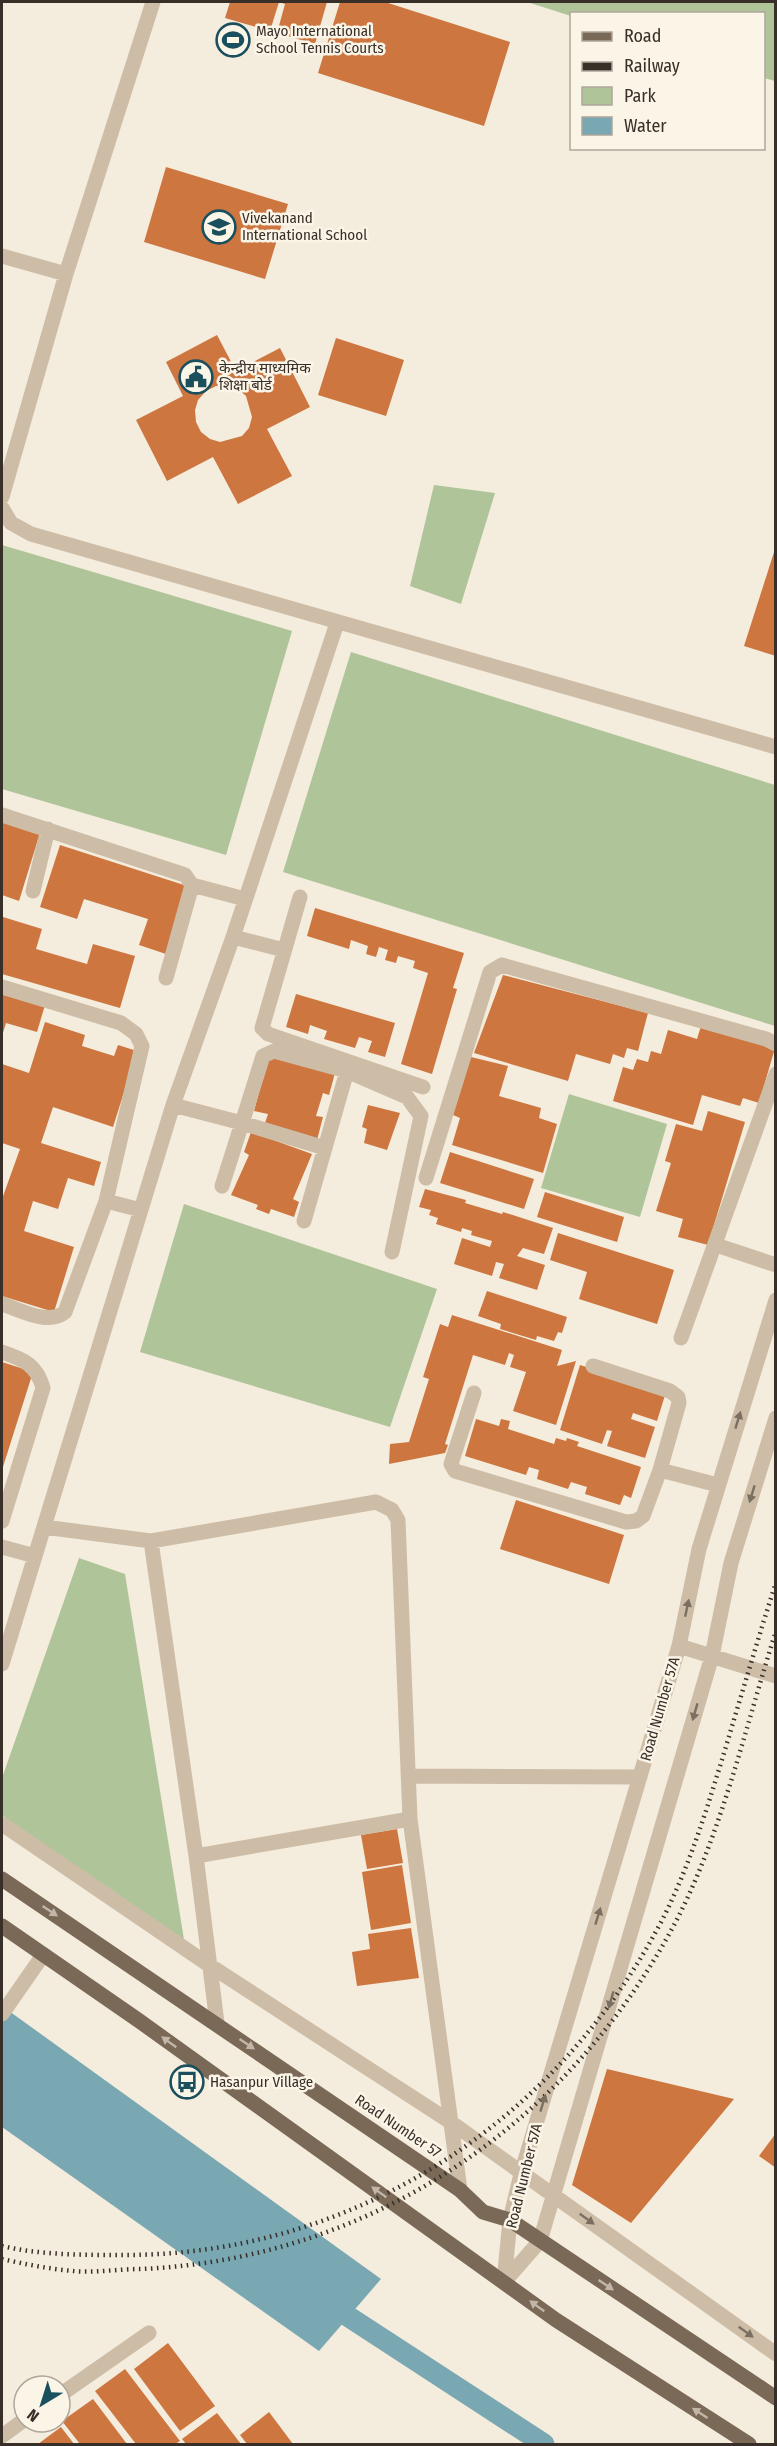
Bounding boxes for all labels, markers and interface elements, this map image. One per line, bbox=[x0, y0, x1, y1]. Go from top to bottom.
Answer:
legend bbox=[570, 12, 765, 150]
sports icon: Mayo International School Tennis Courts bbox=[215, 22, 251, 58]
place label: Mayo International School Tennis Courts bbox=[256, 22, 384, 57]
text: Road bbox=[624, 25, 661, 47]
text: Railway bbox=[624, 55, 680, 77]
text: Park bbox=[624, 85, 657, 107]
text: Water bbox=[624, 115, 667, 137]
school or university icon: Vivekanand International School bbox=[201, 209, 237, 245]
place label: Vivekanand International School bbox=[242, 209, 367, 244]
public building icon: केन्द्रीय माध्यमिक शिक्षा बोर्ड bbox=[178, 359, 214, 395]
place label: केन्द्रीय माध्यमिक शिक्षा बोर्ड bbox=[219, 359, 311, 394]
one-way arrow bbox=[734, 1411, 744, 1429]
one-way arrow bbox=[747, 1485, 756, 1503]
one-way arrow bbox=[682, 1598, 692, 1617]
street label: Road Number 57A bbox=[637, 1655, 683, 1763]
one-way arrow bbox=[690, 1703, 699, 1721]
one-way arrow bbox=[42, 1906, 58, 1917]
one-way arrow bbox=[594, 1907, 603, 1925]
one-way arrow bbox=[606, 1991, 615, 2009]
one-way arrow bbox=[161, 2036, 177, 2048]
one-way arrow bbox=[238, 2038, 254, 2050]
bus stop icon: Hasanpur Village bbox=[169, 2064, 205, 2100]
place label: Hasanpur Village bbox=[210, 2073, 313, 2091]
street label: Road Number 57 bbox=[352, 2091, 444, 2161]
one-way arrow bbox=[539, 2094, 548, 2112]
street label: Road Number 57A bbox=[502, 2122, 546, 2230]
one-way arrow bbox=[371, 2186, 387, 2198]
one-way arrow bbox=[579, 2213, 595, 2225]
one-way arrow bbox=[598, 2279, 614, 2291]
one-way arrow bbox=[529, 2300, 545, 2312]
one-way arrow bbox=[737, 2326, 753, 2338]
north arrow bbox=[12, 2374, 72, 2434]
text: N bbox=[23, 2405, 43, 2426]
one-way arrow bbox=[692, 2408, 708, 2419]

